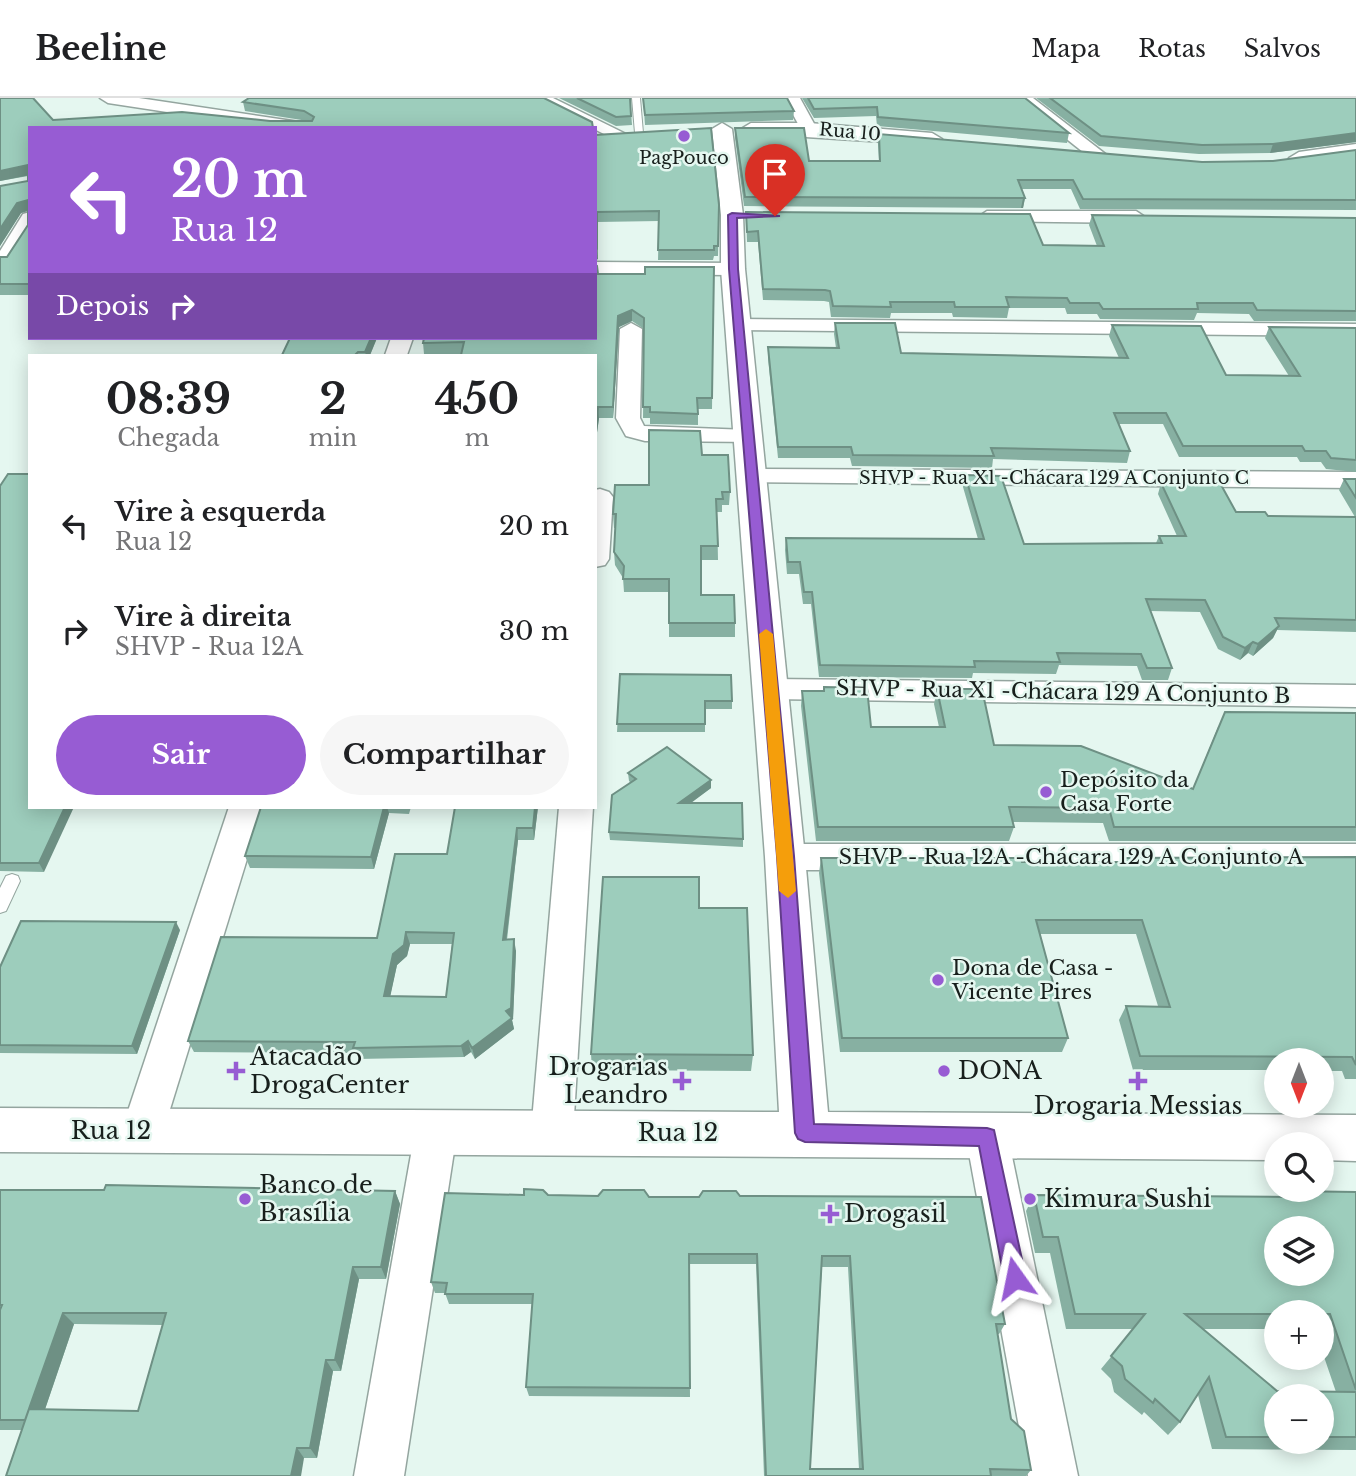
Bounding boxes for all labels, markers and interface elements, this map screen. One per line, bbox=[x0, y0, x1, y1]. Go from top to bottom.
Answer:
text: Beeline bbox=[35, 28, 167, 69]
text: Mapa bbox=[1031, 34, 1100, 63]
text: Rotas bbox=[1138, 34, 1206, 63]
text: Salvos bbox=[1244, 34, 1321, 63]
street label: Rua 10 bbox=[818, 118, 882, 146]
marker: PagPouco bbox=[676, 128, 692, 144]
pin bbox=[745, 144, 805, 216]
place label: PagPouco bbox=[639, 147, 729, 169]
text: 20 m bbox=[171, 149, 307, 210]
icon: left bbox=[56, 154, 147, 245]
icon: arrive bbox=[756, 155, 794, 193]
text: Rua 12 bbox=[171, 210, 278, 250]
icon: right bbox=[163, 287, 201, 325]
text: Depois bbox=[56, 290, 149, 322]
text: 08:39 bbox=[106, 373, 231, 425]
text: 2 bbox=[319, 373, 347, 425]
text: 450 bbox=[435, 373, 519, 425]
text: Chegada bbox=[117, 424, 219, 452]
text: min bbox=[309, 424, 357, 452]
text: m bbox=[465, 424, 489, 452]
street label: SHVP - Rua X1 -Chácara 129 A Conjunto C bbox=[859, 467, 1249, 489]
text: Vire à esquerda bbox=[115, 496, 326, 528]
icon: left bbox=[56, 507, 94, 545]
text: 20 m bbox=[499, 510, 569, 542]
text: Rua 12 bbox=[115, 528, 192, 556]
text: Vire à direita bbox=[115, 601, 291, 633]
icon: right bbox=[56, 612, 94, 650]
text: 30 m bbox=[499, 615, 569, 647]
text: SHVP - Rua 12A bbox=[115, 633, 303, 661]
street label: SHVP - Rua X1 -Chácara 129 A Conjunto B bbox=[836, 675, 1290, 709]
button: Sair bbox=[56, 715, 306, 795]
button: Compartilhar bbox=[320, 715, 569, 795]
place label: Depósito da Casa Forte bbox=[1060, 767, 1189, 817]
marker: Depósito da Casa Forte bbox=[1038, 784, 1054, 800]
street label: SHVP - Rua 12A -Chácara 129 A Conjunto A bbox=[838, 844, 1304, 870]
place label: Dona de Casa - Vicente Pires bbox=[951, 955, 1114, 1005]
marker: Dona de Casa - Vicente Pires bbox=[930, 972, 946, 988]
place label: Atacadão DrogaCenter bbox=[249, 1042, 410, 1099]
north arrow bbox=[1264, 1048, 1334, 1118]
map controls bbox=[1264, 1048, 1334, 1454]
place label: Drogarias Leandro bbox=[548, 1052, 668, 1109]
place label: DONA bbox=[958, 1056, 1042, 1085]
marker: Atacadão DrogaCenter bbox=[228, 1063, 244, 1079]
marker: DONA bbox=[936, 1063, 952, 1079]
marker: Drogarias Leandro bbox=[674, 1073, 690, 1089]
marker: Drogaria Messias bbox=[1130, 1073, 1146, 1089]
place label: Drogaria Messias bbox=[1034, 1091, 1242, 1120]
street label: Rua 12 bbox=[71, 1116, 151, 1145]
street label: Rua 12 bbox=[638, 1118, 718, 1147]
button: search bbox=[1264, 1132, 1334, 1202]
place label: Banco de Brasília bbox=[259, 1170, 373, 1227]
place label: Kimura Sushi bbox=[1044, 1184, 1211, 1213]
marker: Banco de Brasília bbox=[237, 1191, 253, 1207]
marker: Kimura Sushi bbox=[1022, 1191, 1038, 1207]
place label: Drogasil bbox=[844, 1199, 947, 1228]
marker: Drogasil bbox=[822, 1206, 838, 1222]
button: layers bbox=[1264, 1216, 1334, 1286]
position arrow bbox=[978, 1241, 1052, 1315]
button: + bbox=[1264, 1300, 1334, 1370]
button: − bbox=[1264, 1384, 1334, 1454]

